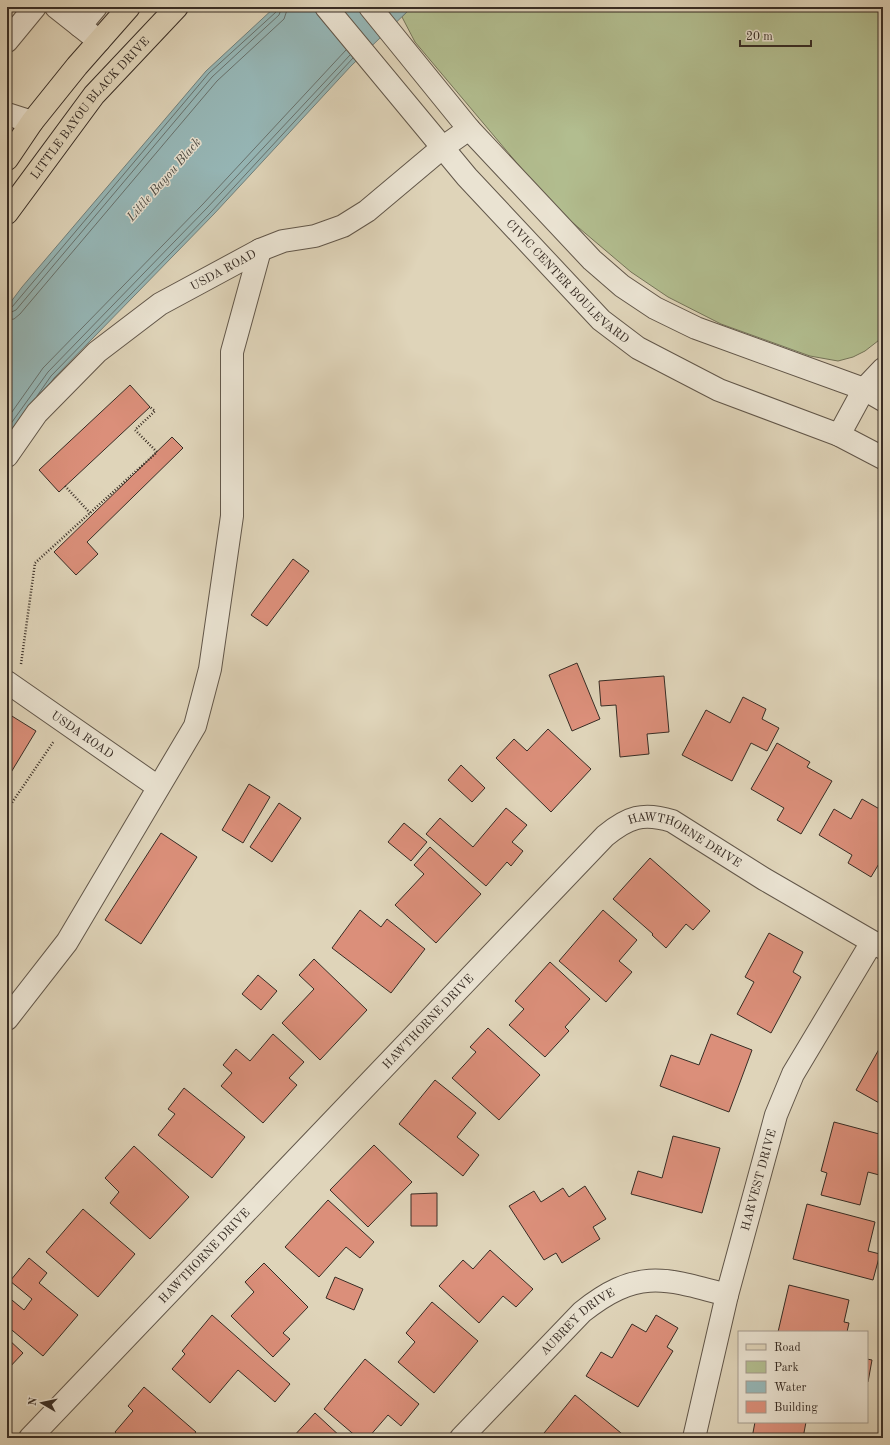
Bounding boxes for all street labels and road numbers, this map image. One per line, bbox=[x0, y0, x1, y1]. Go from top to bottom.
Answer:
street label: LITTLE BAYOU BLACK DRIVE bbox=[29, 35, 152, 182]
street label: CIVIC CENTER BOULEVARD bbox=[503, 218, 631, 346]
street label: USDA ROAD bbox=[189, 248, 259, 293]
street label: USDA ROAD bbox=[49, 710, 115, 761]
street label: HAWTHORNE DRIVE bbox=[626, 811, 743, 870]
street label: HAWTHORNE DRIVE bbox=[381, 973, 476, 1072]
street label: HARVEST DRIVE bbox=[740, 1128, 779, 1232]
street label: HAWTHORNE DRIVE bbox=[157, 1207, 253, 1306]
street label: AUBREY DRIVE bbox=[539, 1287, 617, 1358]

